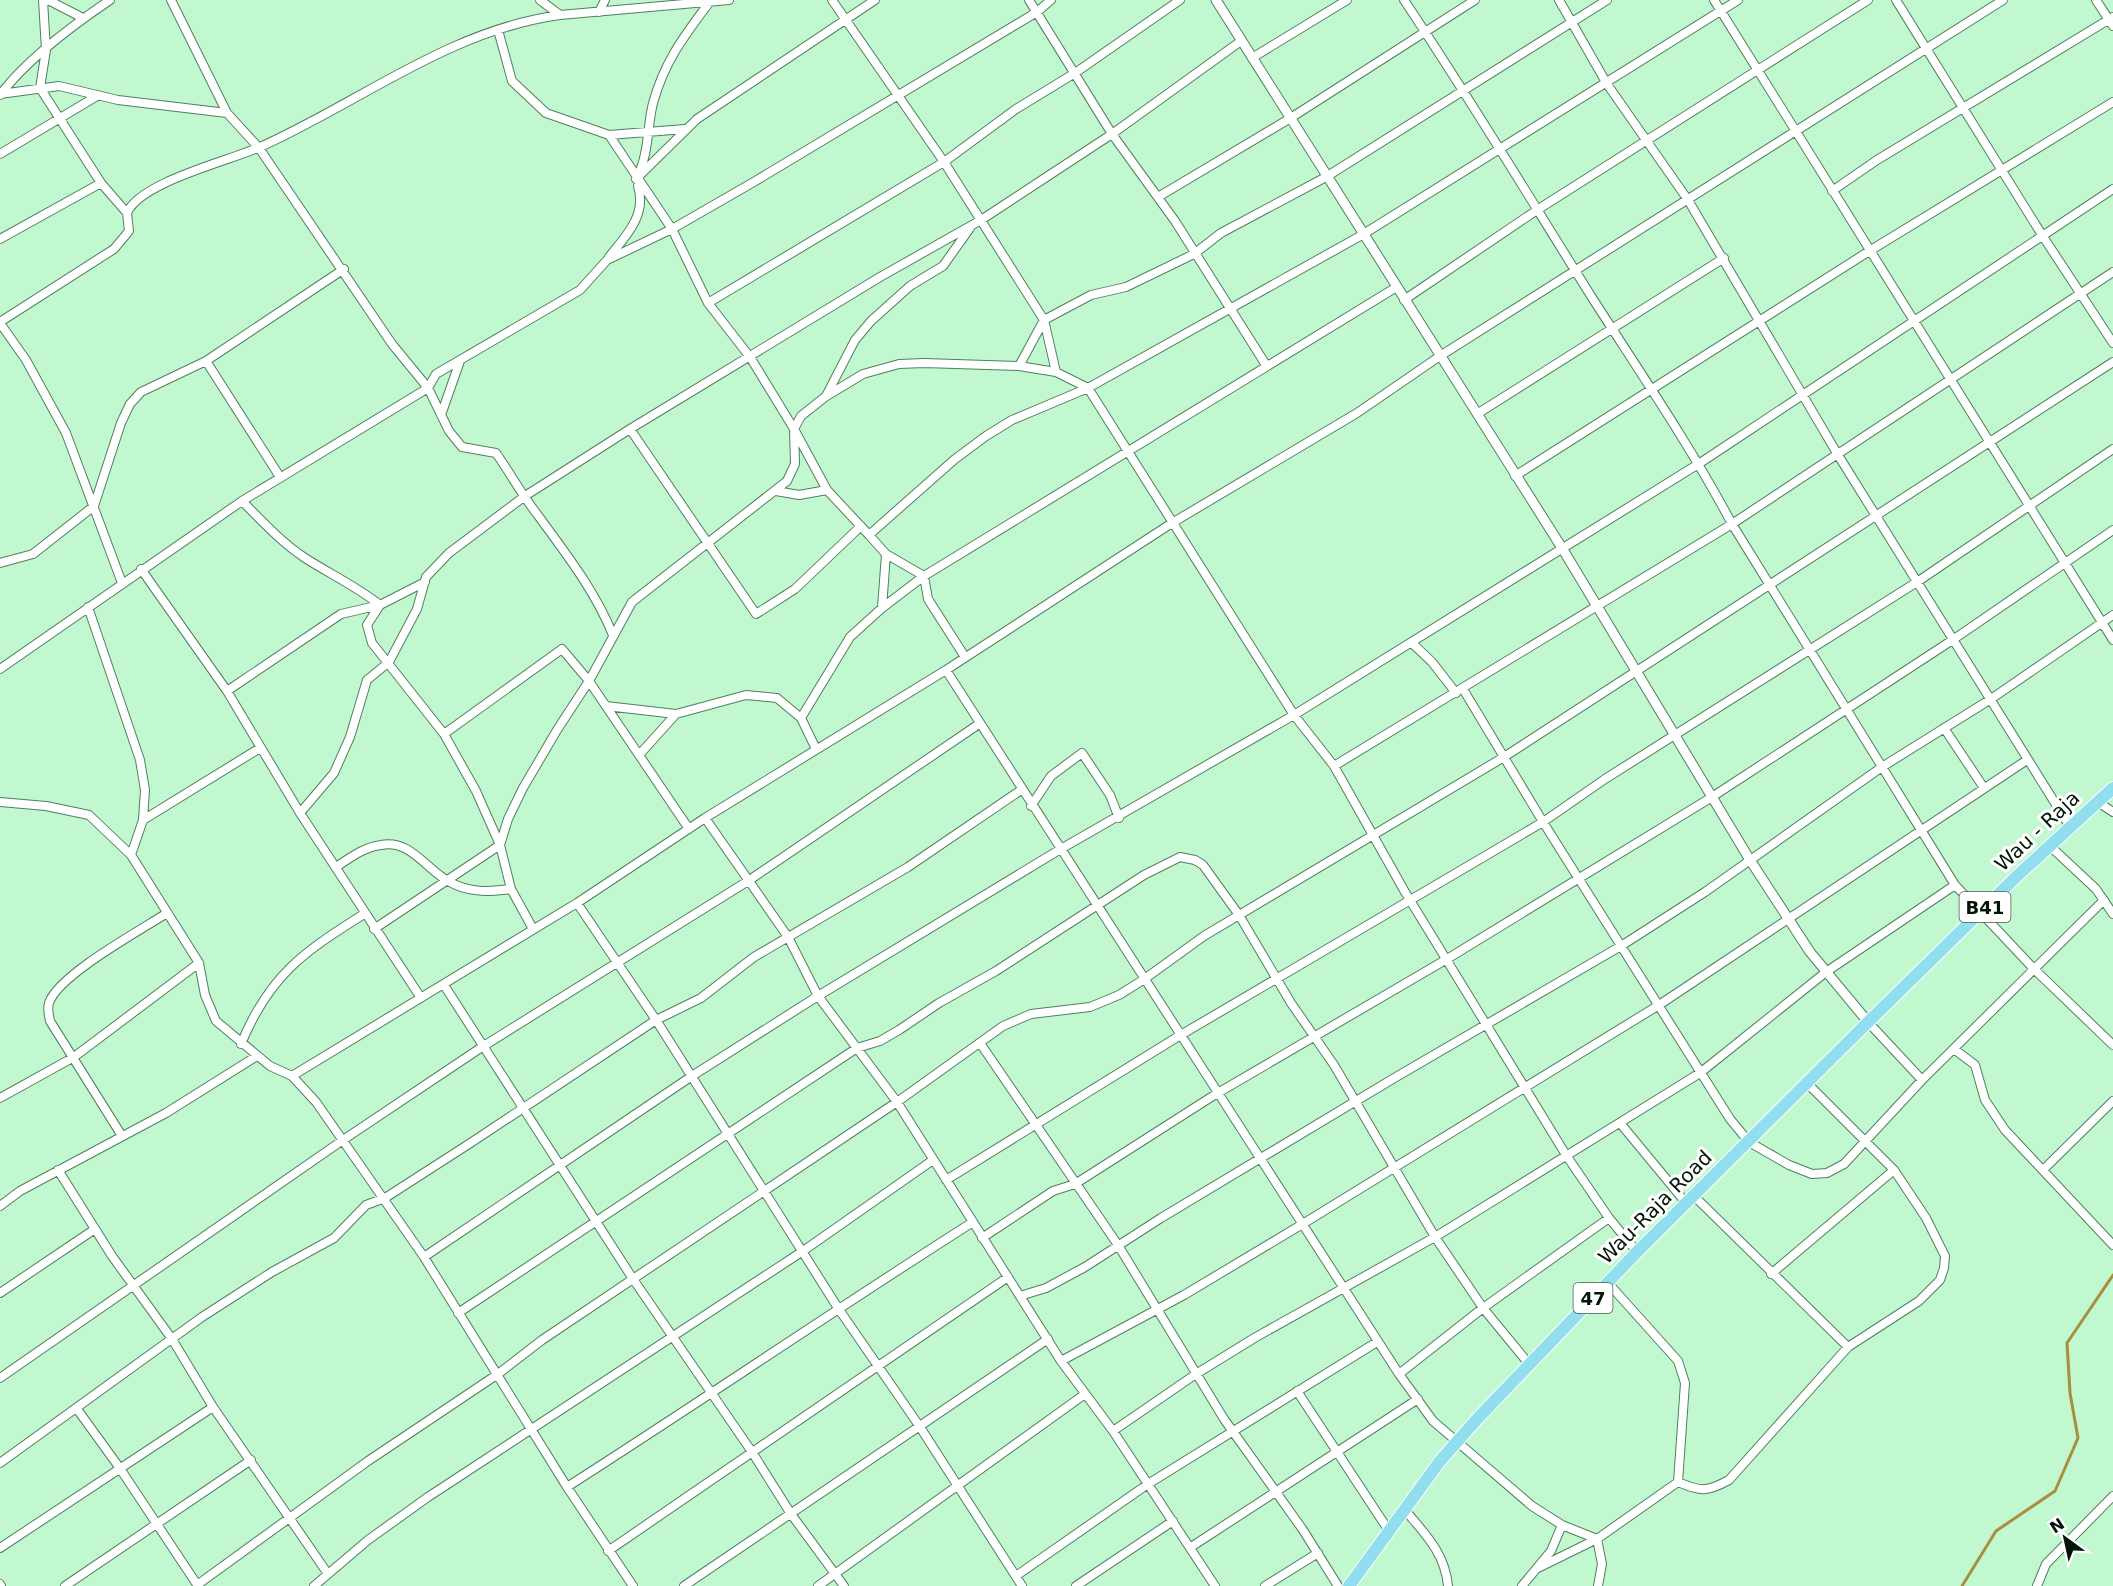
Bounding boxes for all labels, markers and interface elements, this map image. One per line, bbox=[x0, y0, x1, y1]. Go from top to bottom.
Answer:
street label: Wau - Raja bbox=[1990, 786, 2084, 876]
road number: B41 bbox=[1960, 892, 2010, 922]
street label: Wau-Raja Road bbox=[1593, 1145, 1717, 1269]
road number: 47 bbox=[1574, 1283, 1612, 1313]
north arrow bbox=[2035, 1508, 2095, 1568]
text: N bbox=[2046, 1514, 2068, 1537]

